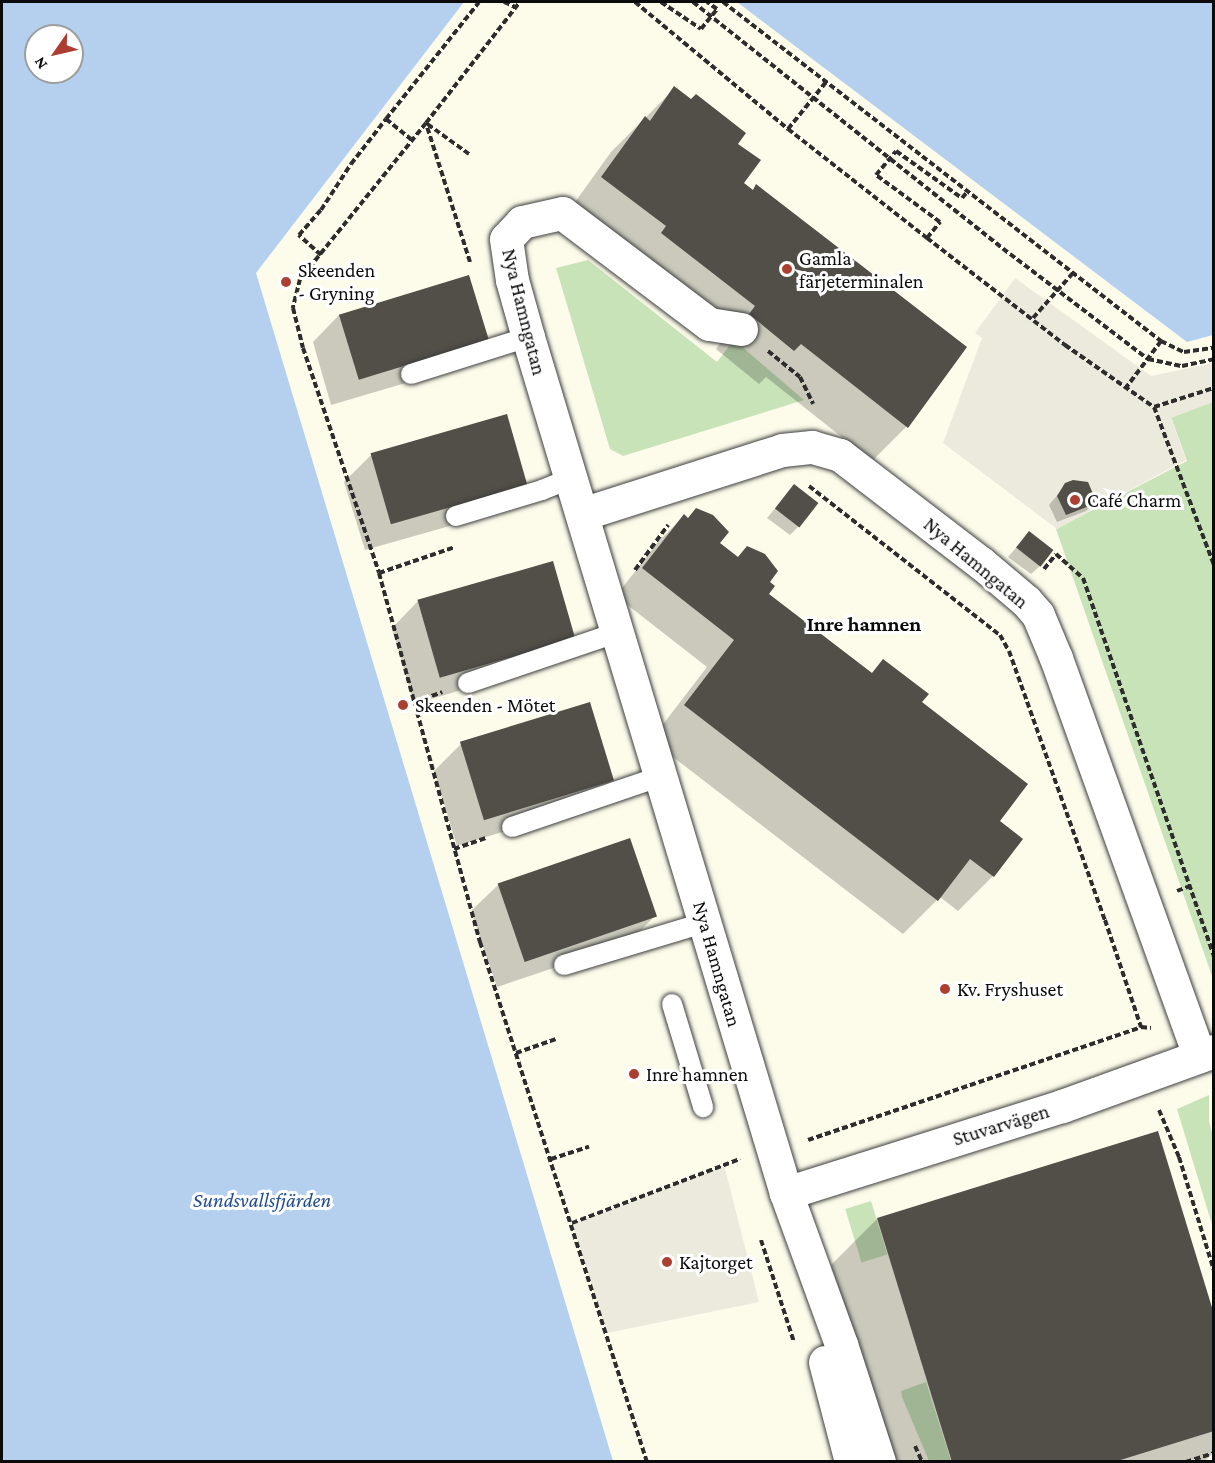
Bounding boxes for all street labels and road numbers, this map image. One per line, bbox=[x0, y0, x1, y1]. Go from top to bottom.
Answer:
street label: Nya Hamngatan bbox=[497, 246, 551, 378]
street label: Nya Hamngatan bbox=[919, 512, 1033, 614]
street label: Nya Hamngatan bbox=[688, 898, 746, 1030]
street label: Stuvarvägen bbox=[950, 1099, 1052, 1151]

